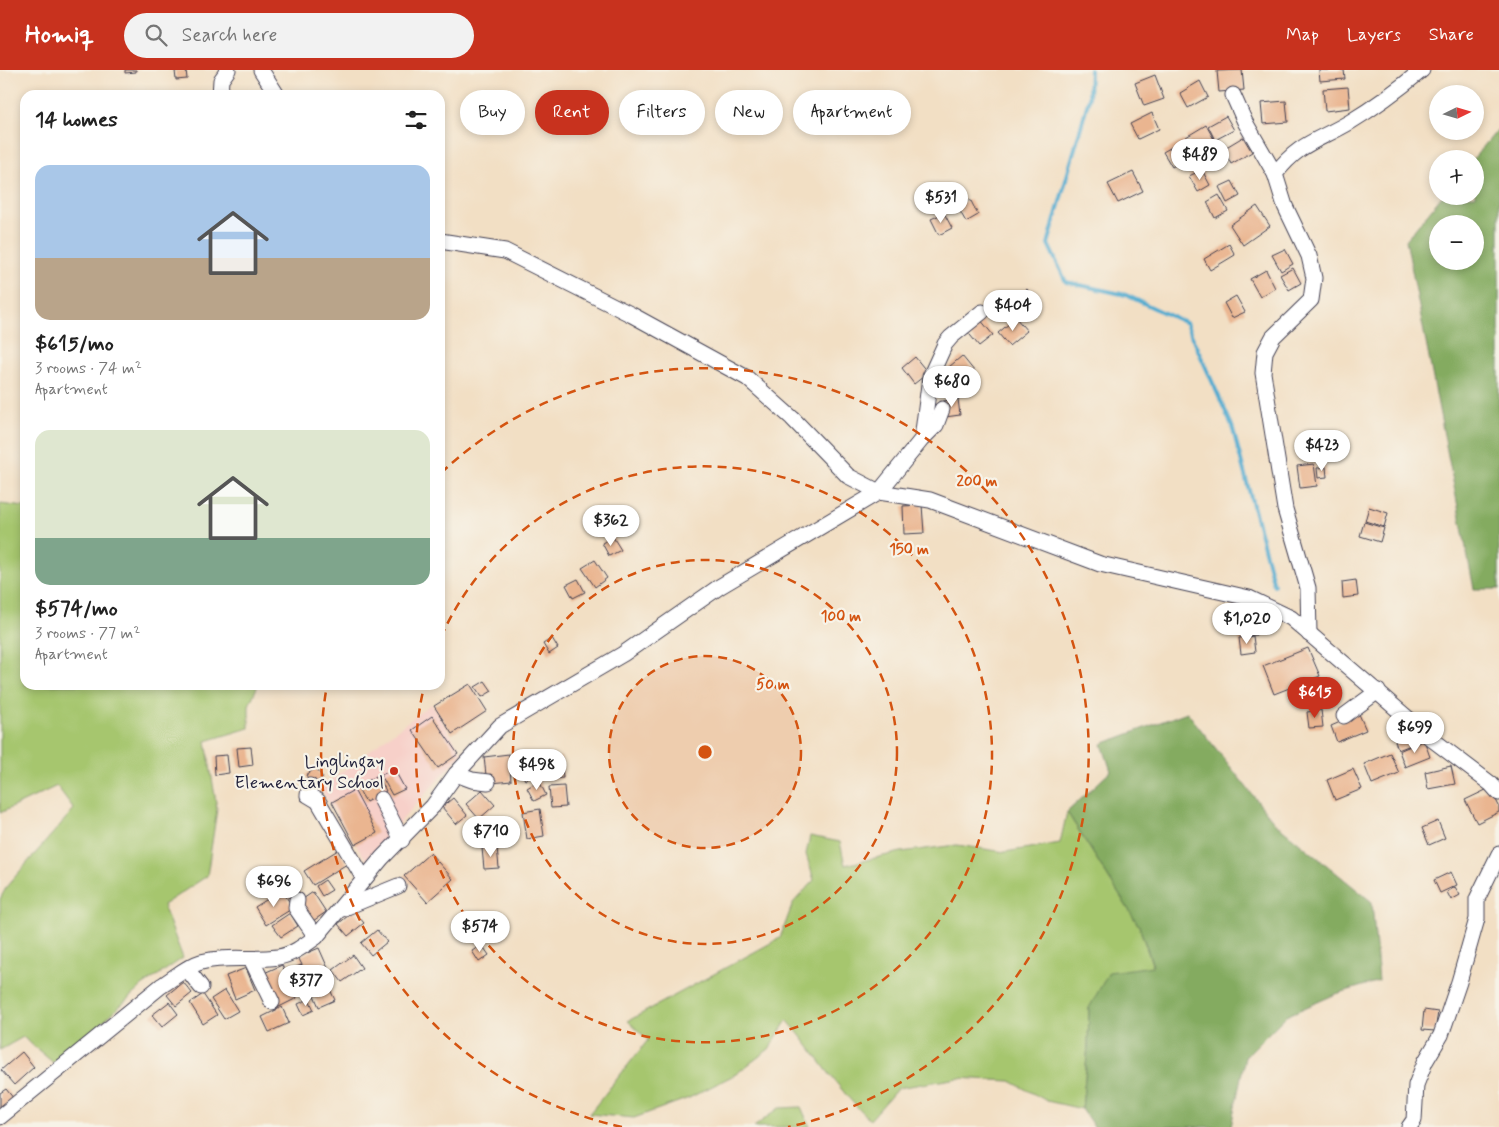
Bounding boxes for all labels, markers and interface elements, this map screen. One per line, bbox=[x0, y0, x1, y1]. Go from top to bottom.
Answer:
search box bbox=[124, 13, 474, 58]
text: Homiq bbox=[25, 20, 94, 51]
icon: search bbox=[142, 21, 170, 49]
text: Search here bbox=[182, 23, 277, 48]
text: Map bbox=[1286, 23, 1319, 47]
text: Layers bbox=[1347, 23, 1401, 47]
text: Share bbox=[1429, 23, 1474, 47]
north arrow bbox=[1429, 85, 1484, 140]
map controls bbox=[1429, 85, 1484, 270]
chip: Buy bbox=[460, 90, 525, 135]
chip: Rent bbox=[535, 90, 609, 135]
chip: Filters bbox=[619, 90, 705, 135]
chip: New bbox=[715, 90, 783, 135]
chip: Apartment bbox=[793, 90, 911, 135]
text: 14 homes bbox=[35, 106, 118, 134]
icon: filters bbox=[402, 106, 430, 134]
pin: $489 bbox=[1170, 138, 1230, 181]
text: $489 bbox=[1182, 144, 1218, 165]
button: + bbox=[1429, 150, 1484, 205]
pin: $531 bbox=[911, 182, 971, 224]
text: $531 bbox=[925, 187, 957, 208]
icon: home bbox=[188, 198, 278, 288]
button: − bbox=[1429, 215, 1484, 270]
pin: $404 bbox=[983, 290, 1043, 332]
text: $404 bbox=[994, 295, 1032, 316]
text: $615/mo bbox=[35, 330, 114, 358]
text: 3 rooms · 74 m² bbox=[35, 358, 142, 379]
pin: $680 bbox=[922, 366, 982, 408]
text: $680 bbox=[934, 371, 970, 392]
text: Apartment bbox=[35, 379, 108, 400]
pin: $423 bbox=[1292, 430, 1352, 472]
text: $423 bbox=[1305, 435, 1339, 456]
icon: home bbox=[188, 463, 278, 553]
text: 200 m bbox=[957, 472, 998, 492]
pin: $362 bbox=[581, 504, 641, 547]
text: $362 bbox=[593, 510, 629, 531]
text: 150 m bbox=[889, 540, 929, 560]
text: $574/mo bbox=[35, 595, 118, 623]
pin: $1,020 bbox=[1206, 602, 1288, 645]
text: 100 m bbox=[821, 607, 861, 627]
text: $1,020 bbox=[1223, 608, 1271, 629]
text: 3 rooms · 77 m² bbox=[35, 623, 140, 644]
text: Apartment bbox=[35, 644, 108, 665]
text: 50 m bbox=[756, 675, 790, 695]
pin: $615 bbox=[1285, 676, 1345, 719]
text: $615 bbox=[1298, 682, 1332, 703]
pin: $699 bbox=[1385, 712, 1445, 754]
text: $699 bbox=[1397, 717, 1433, 738]
centre of rings bbox=[696, 743, 714, 761]
pin: $498 bbox=[507, 748, 567, 791]
place label: Linglingay Elementary School bbox=[234, 750, 384, 795]
text: $498 bbox=[519, 754, 555, 775]
marker: Linglingay Elementary School bbox=[388, 765, 400, 777]
pin: $710 bbox=[461, 816, 521, 858]
text: $710 bbox=[473, 821, 509, 842]
pin: $696 bbox=[244, 866, 304, 908]
text: $696 bbox=[257, 871, 291, 892]
pin: $574 bbox=[450, 910, 510, 953]
text: $574 bbox=[462, 916, 498, 937]
pin: $377 bbox=[276, 964, 336, 1007]
text: $377 bbox=[289, 970, 323, 991]

